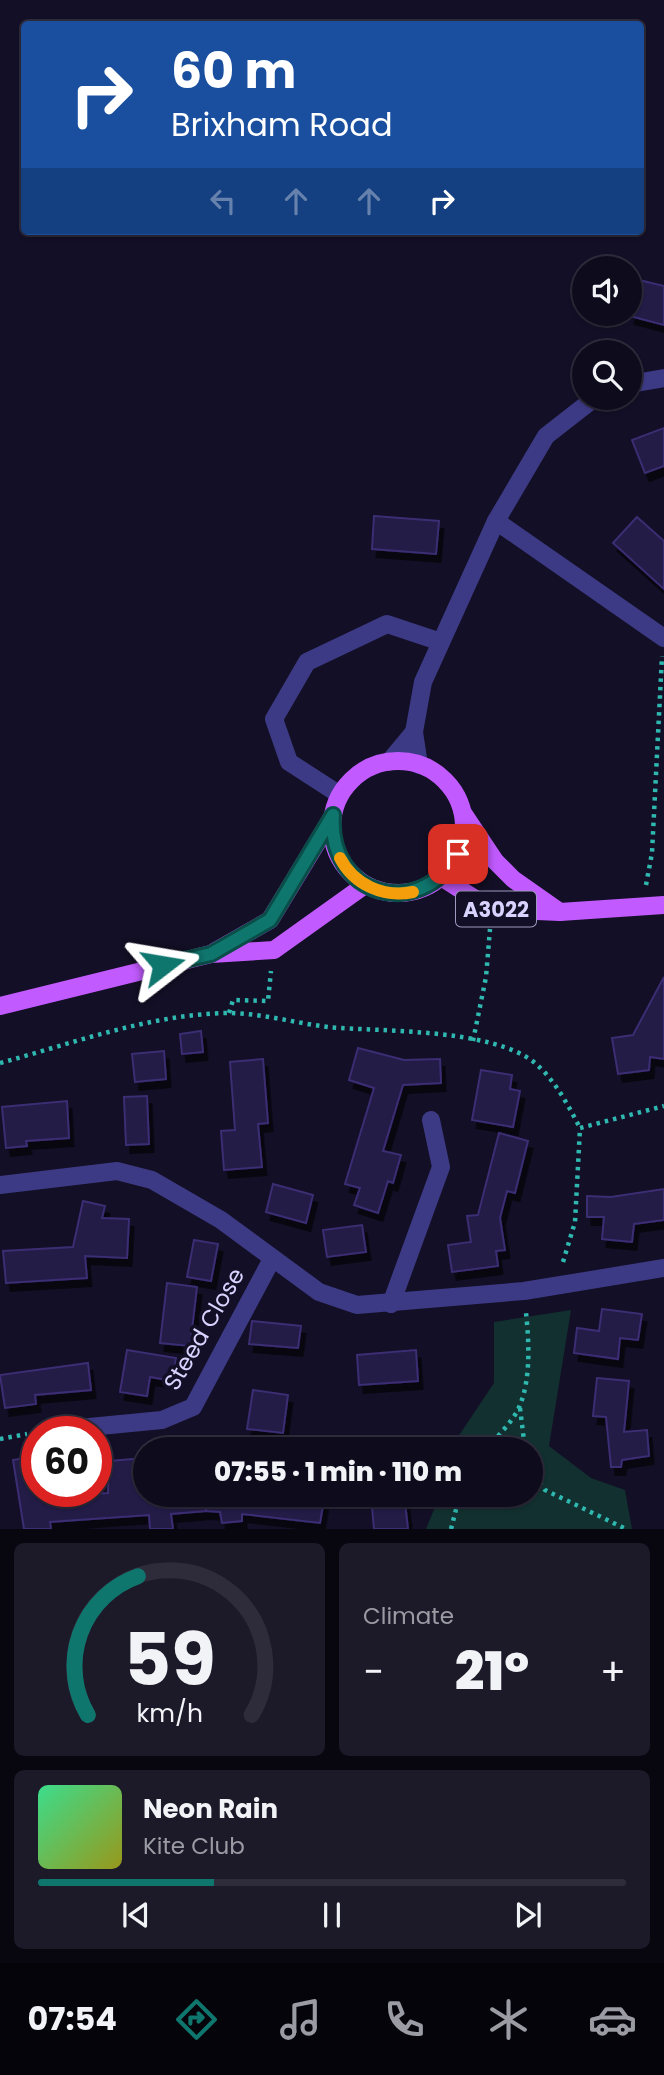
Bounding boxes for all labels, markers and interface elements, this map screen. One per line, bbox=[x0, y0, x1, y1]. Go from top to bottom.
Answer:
text: 60 m bbox=[171, 37, 296, 105]
icon: right bbox=[56, 49, 147, 140]
text: Brixham Road bbox=[171, 102, 393, 147]
icon: left bbox=[204, 182, 242, 220]
icon: ahead bbox=[277, 182, 315, 220]
icon: ahead bbox=[350, 182, 388, 220]
icon: right bbox=[423, 182, 461, 220]
map controls bbox=[572, 256, 642, 410]
button: sound bbox=[572, 256, 642, 326]
button: search bbox=[572, 340, 642, 410]
pin bbox=[428, 824, 488, 884]
icon: arrive bbox=[439, 835, 477, 873]
road number: A3022 bbox=[456, 892, 536, 926]
position arrow bbox=[126, 928, 200, 1002]
street label: Steed Close bbox=[156, 1262, 252, 1396]
speed limit sign: 60 bbox=[21, 1416, 112, 1507]
text: 07:55 · 1 min · 110 m bbox=[214, 1454, 462, 1490]
text: Climate bbox=[363, 1600, 454, 1632]
text: 59 bbox=[123, 1610, 216, 1711]
text: 21° bbox=[455, 1635, 529, 1708]
text: − bbox=[363, 1645, 384, 1698]
text: + bbox=[600, 1645, 626, 1698]
text: km/h bbox=[136, 1696, 203, 1731]
text: Neon Rain bbox=[143, 1791, 278, 1827]
text: Kite Club bbox=[143, 1830, 245, 1862]
icon: previous bbox=[117, 1896, 155, 1934]
icon: pause bbox=[313, 1896, 351, 1934]
icon: next bbox=[509, 1896, 547, 1934]
icon: directions bbox=[172, 1995, 221, 2044]
icon: music bbox=[276, 1995, 325, 2044]
icon: phone bbox=[380, 1995, 429, 2044]
icon: climate bbox=[484, 1995, 533, 2044]
icon: car bbox=[588, 1995, 637, 2044]
text: 07:54 bbox=[27, 1996, 117, 2041]

